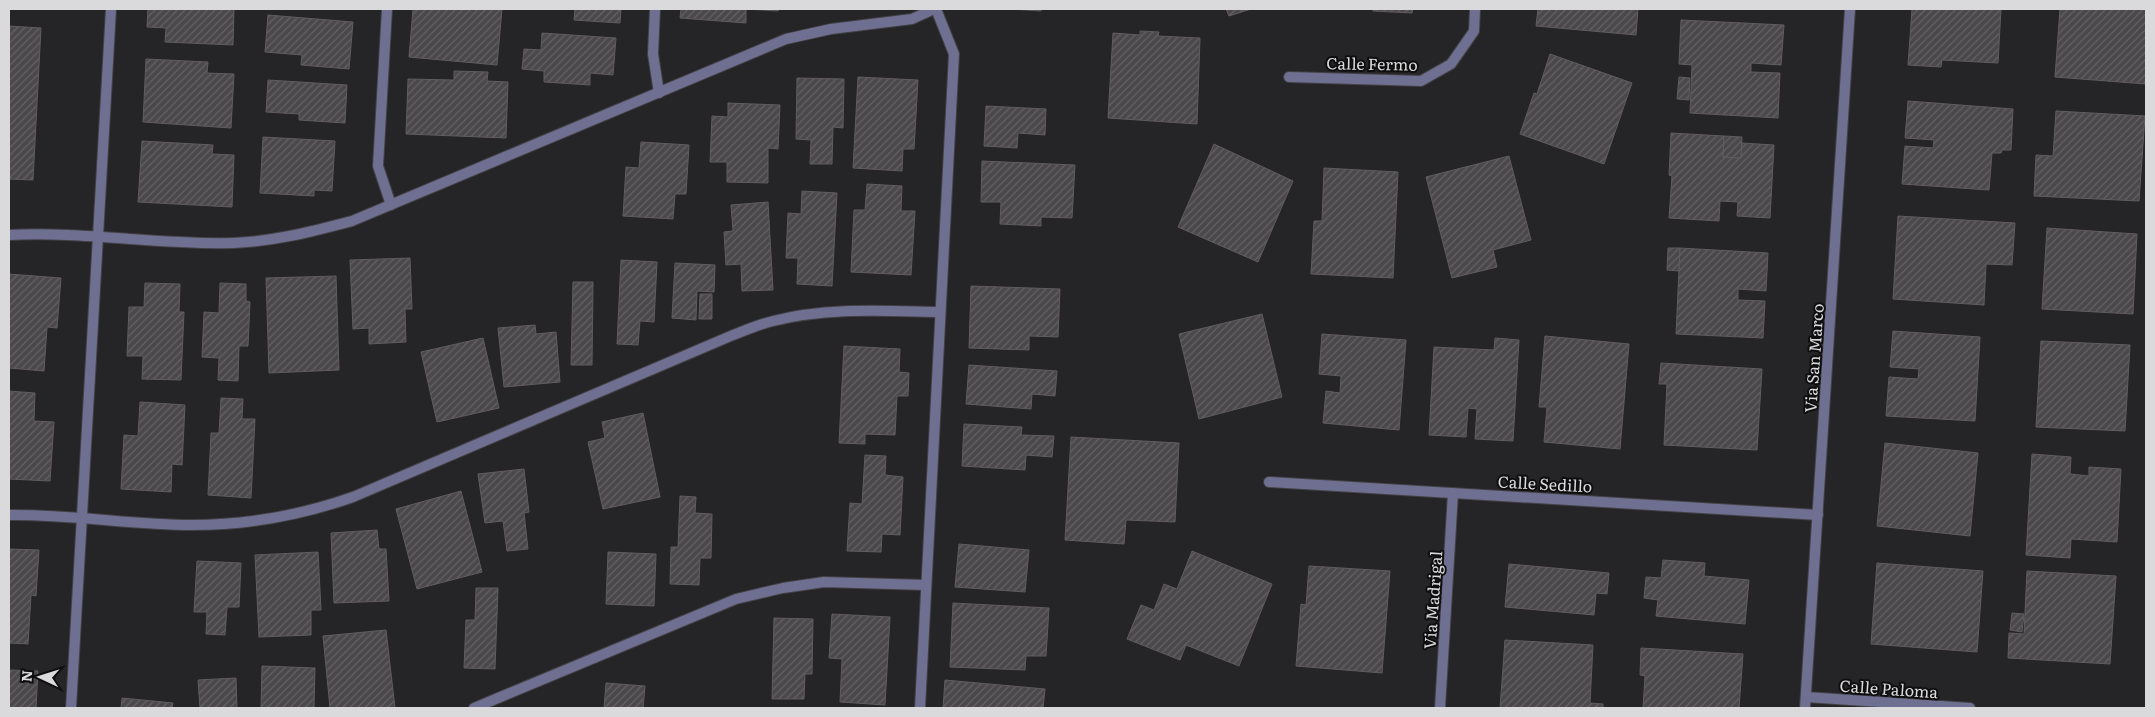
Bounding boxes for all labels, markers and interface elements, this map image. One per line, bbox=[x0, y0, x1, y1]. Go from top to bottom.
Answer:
street label: Calle Fermo bbox=[1326, 50, 1418, 76]
street label: Via San Marco bbox=[1797, 303, 1829, 413]
street label: Calle Sedillo bbox=[1497, 469, 1593, 497]
street label: Via Madrigal bbox=[1417, 550, 1447, 650]
north arrow bbox=[15, 652, 65, 702]
text: N bbox=[16, 669, 36, 683]
street label: Calle Paloma bbox=[1839, 673, 1939, 703]

